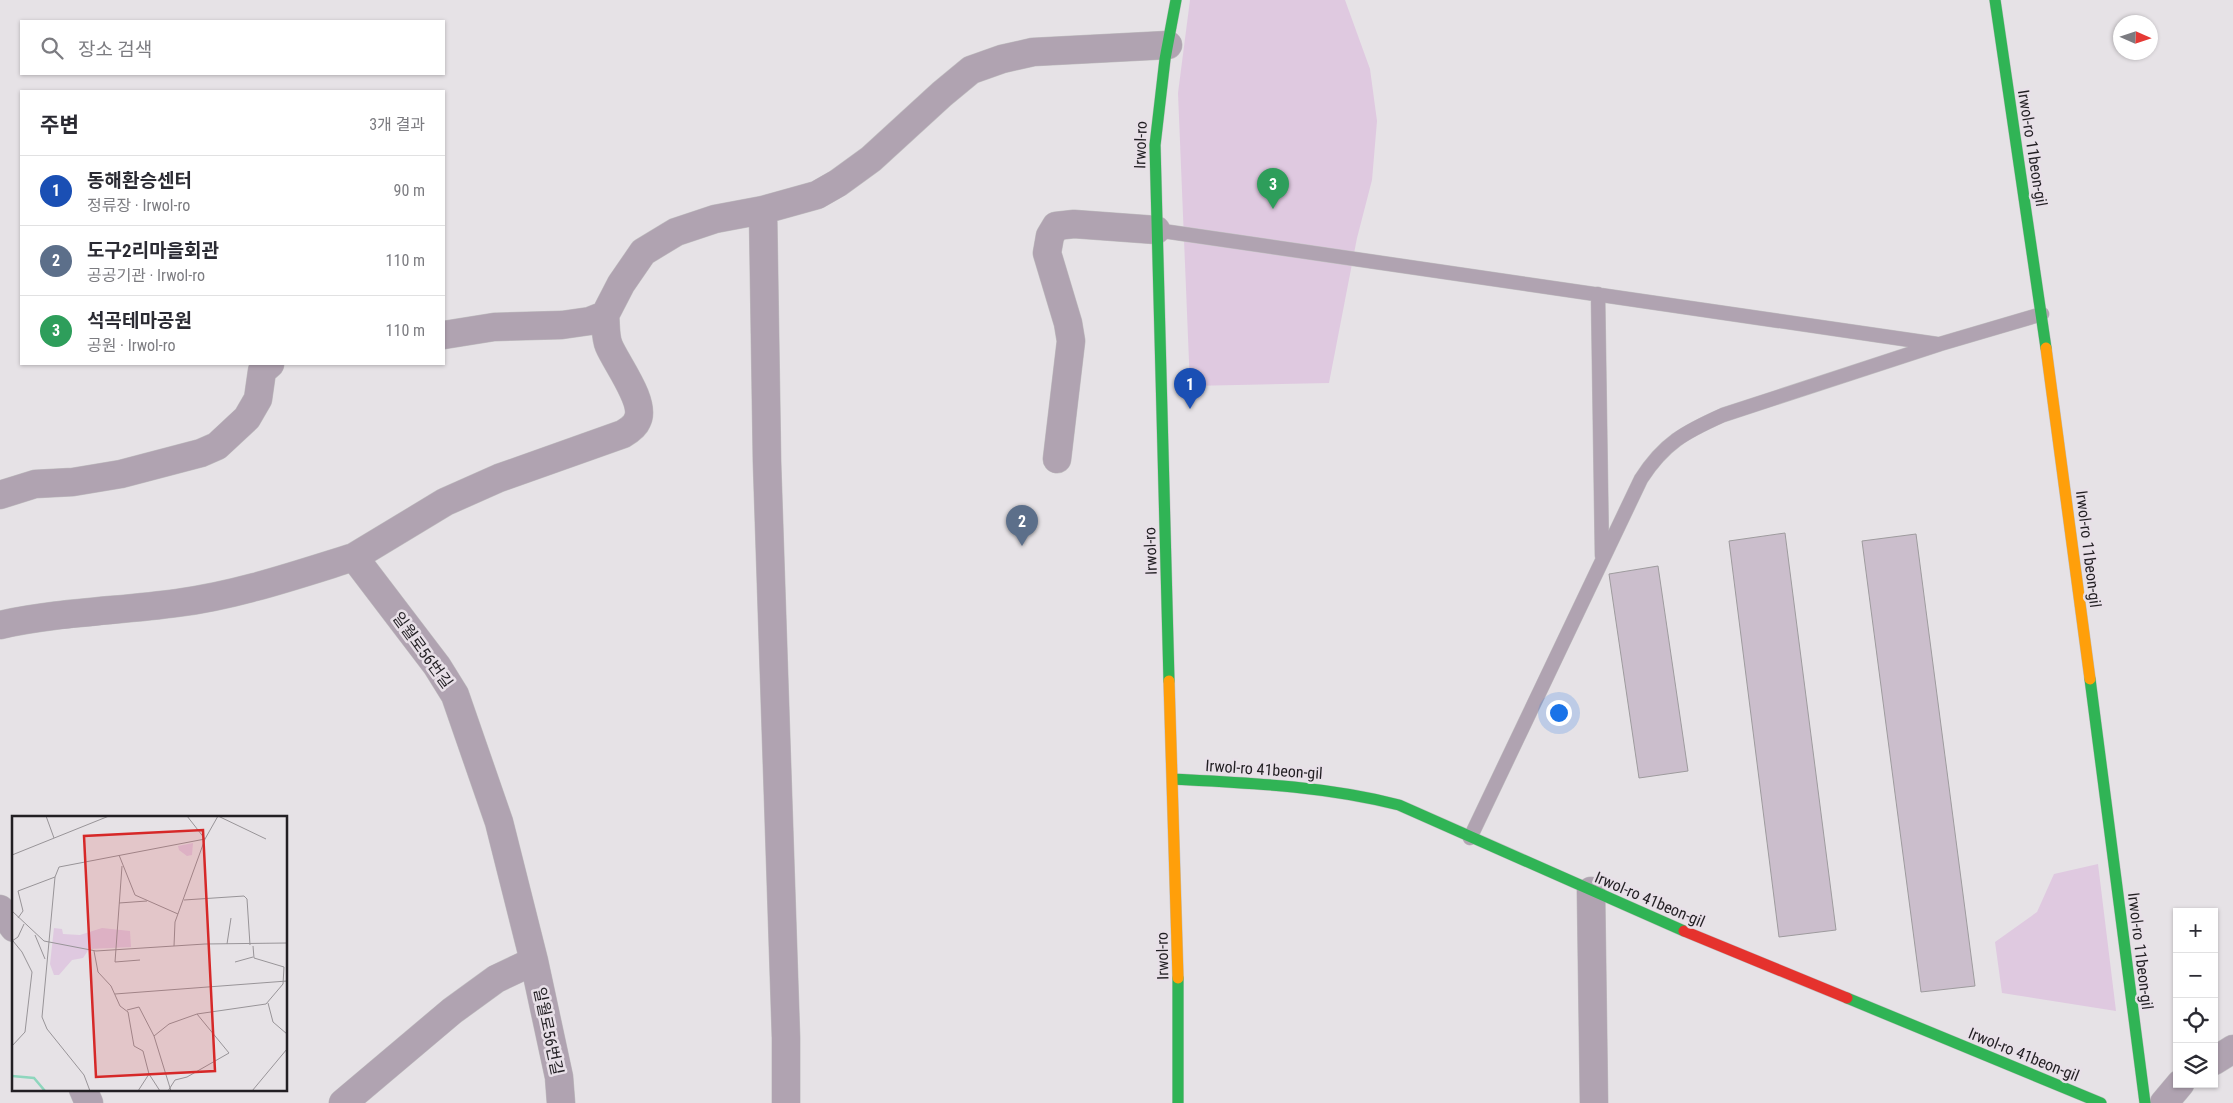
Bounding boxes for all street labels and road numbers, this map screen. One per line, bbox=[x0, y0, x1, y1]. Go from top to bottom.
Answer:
street label: Irwol-ro 11beon-gil bbox=[2014, 88, 2051, 208]
street label: Irwol-ro bbox=[1130, 121, 1151, 169]
street label: Irwol-ro 11beon-gil bbox=[2072, 490, 2105, 609]
street label: Irwol-ro bbox=[1140, 527, 1161, 575]
street label: 일월로56번길 bbox=[389, 609, 457, 692]
street label: Irwol-ro 41beon-gil bbox=[1205, 756, 1323, 783]
street label: Irwol-ro 41beon-gil bbox=[1592, 868, 1708, 931]
street label: Irwol-ro 11beon-gil bbox=[2124, 892, 2157, 1011]
street label: Irwol-ro bbox=[1153, 932, 1172, 980]
street label: 일월로56번길 bbox=[530, 985, 567, 1077]
street label: Irwol-ro 41beon-gil bbox=[1966, 1024, 2082, 1085]

